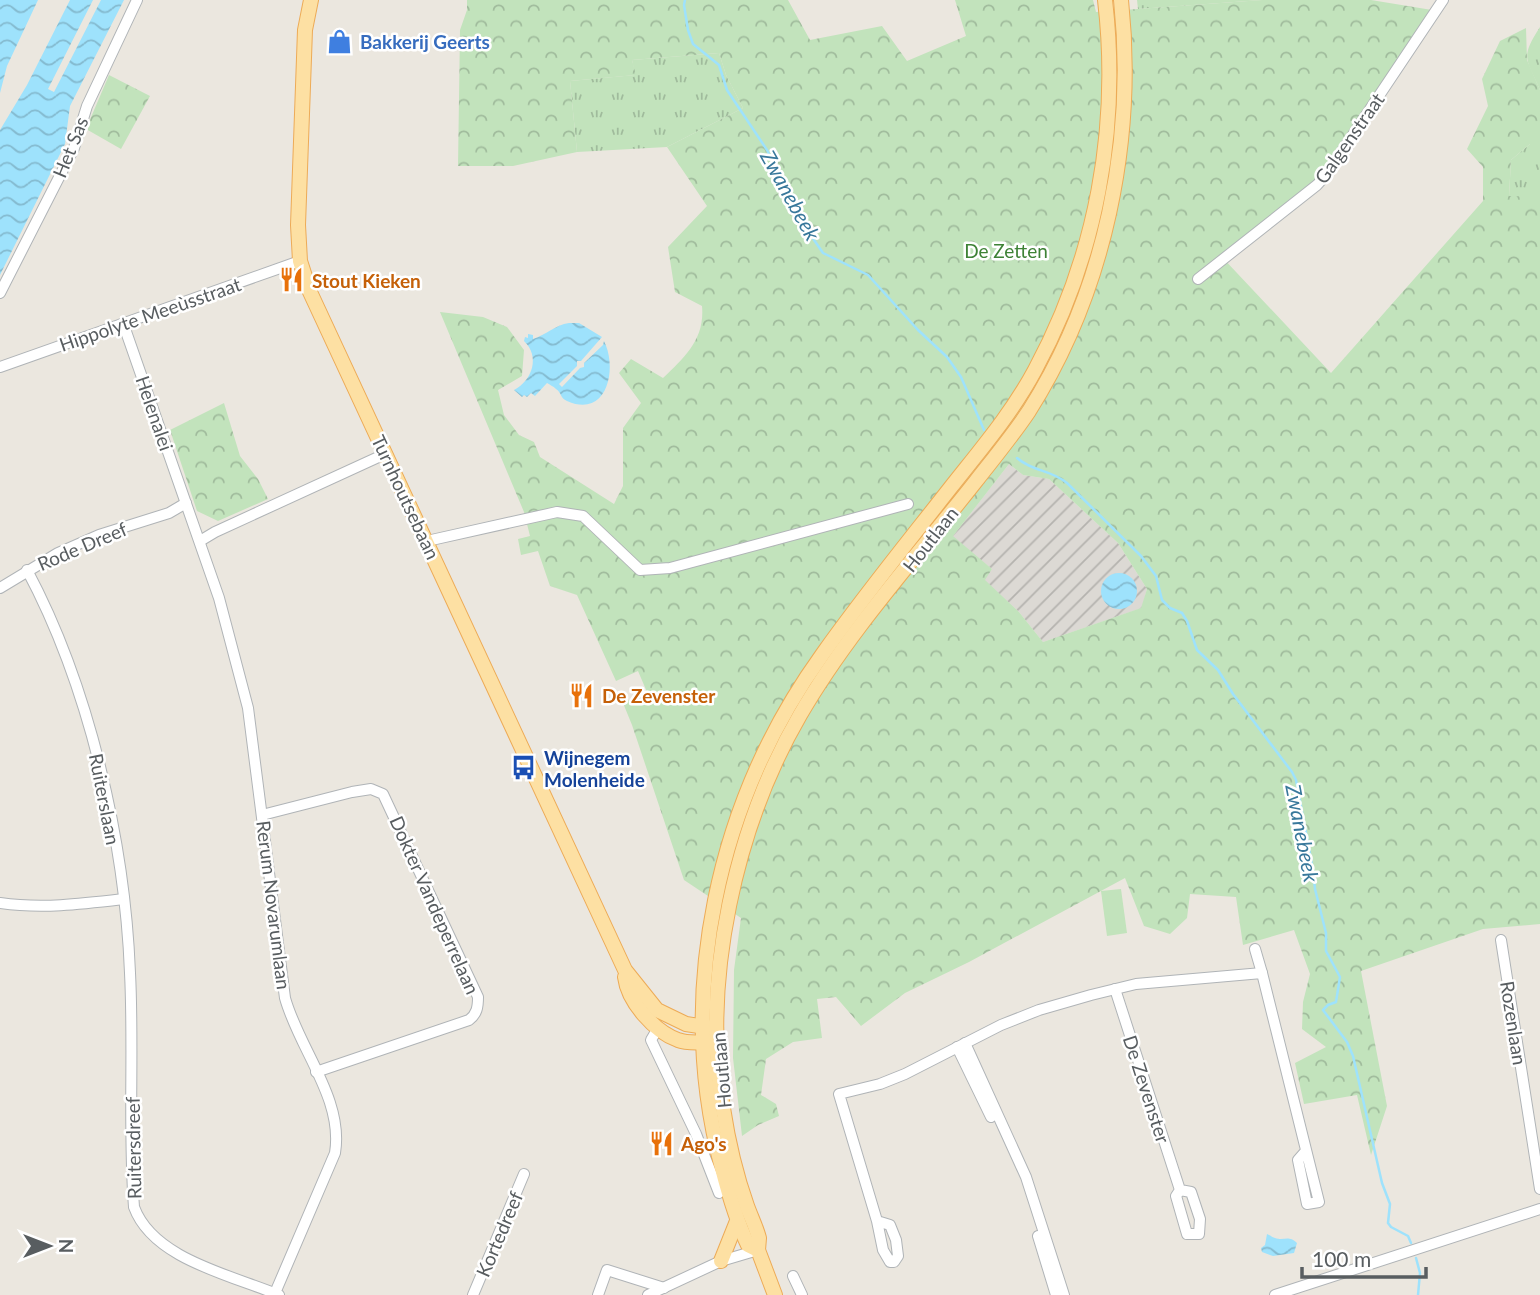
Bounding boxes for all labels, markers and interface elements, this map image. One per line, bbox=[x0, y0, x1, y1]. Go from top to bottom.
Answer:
shop icon: Bakkerij Geerts bbox=[326, 27, 354, 55]
place label: Bakkerij Geerts bbox=[360, 30, 490, 53]
street label: Galgenstraat bbox=[1309, 88, 1389, 188]
street label: Het Sas bbox=[47, 113, 93, 181]
water label: Zwanebeek bbox=[756, 145, 826, 245]
park label: De Zetten bbox=[964, 239, 1048, 262]
restaurant icon: Stout Kieken bbox=[278, 266, 306, 294]
place label: Stout Kieken bbox=[312, 269, 421, 292]
street label: Hippolyte Meeùsstraat bbox=[56, 272, 244, 356]
street label: Helenalei bbox=[131, 372, 179, 454]
street label: Turnhoutsebaan bbox=[367, 431, 445, 563]
street label: Houtlaan bbox=[897, 502, 963, 576]
street label: Rode Dreef bbox=[34, 517, 131, 575]
restaurant icon: De Zevenster bbox=[568, 681, 596, 709]
place label: De Zevenster bbox=[602, 684, 716, 707]
place label: Wijnegem Molenheide bbox=[544, 746, 645, 791]
street label: Ruiterslaan bbox=[85, 751, 125, 847]
bus stop icon: Wijnegem Molenheide bbox=[510, 754, 538, 782]
water label: Zwanebeek bbox=[1281, 781, 1325, 885]
street label: Dokter Vandeperrelaan bbox=[385, 812, 485, 998]
street label: Rerum Novarumlaan bbox=[252, 819, 296, 991]
street label: Rozenlaan bbox=[1496, 979, 1532, 1067]
street label: Houtlaan bbox=[706, 1031, 736, 1109]
street label: De Zevenster bbox=[1119, 1032, 1175, 1146]
street label: Ruitersdreef bbox=[121, 1096, 145, 1199]
restaurant icon: Ago's bbox=[647, 1129, 675, 1157]
place label: Ago's bbox=[680, 1132, 727, 1155]
street label: Kortedreef bbox=[471, 1188, 527, 1280]
north arrow bbox=[14, 1211, 84, 1281]
scale bar bbox=[1302, 1236, 1426, 1280]
text: N bbox=[55, 1239, 78, 1253]
text: 100 m bbox=[1312, 1246, 1371, 1271]

